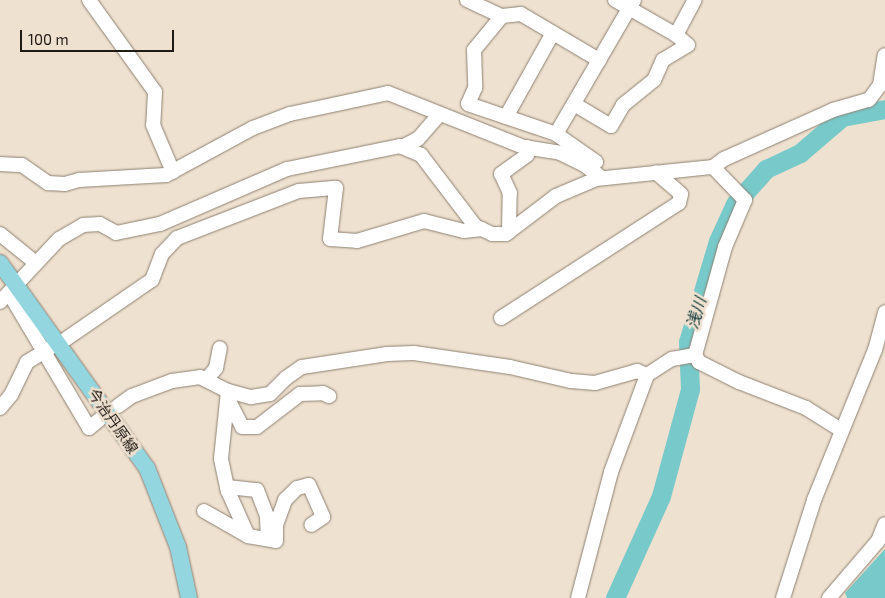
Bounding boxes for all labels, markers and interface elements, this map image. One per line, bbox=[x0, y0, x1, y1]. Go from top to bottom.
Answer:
scale bar bbox=[22, 20, 176, 52]
text: 100 m bbox=[28, 30, 69, 48]
water label: 浅川 bbox=[682, 295, 710, 331]
street label: 今治丹原線 bbox=[84, 385, 142, 457]

